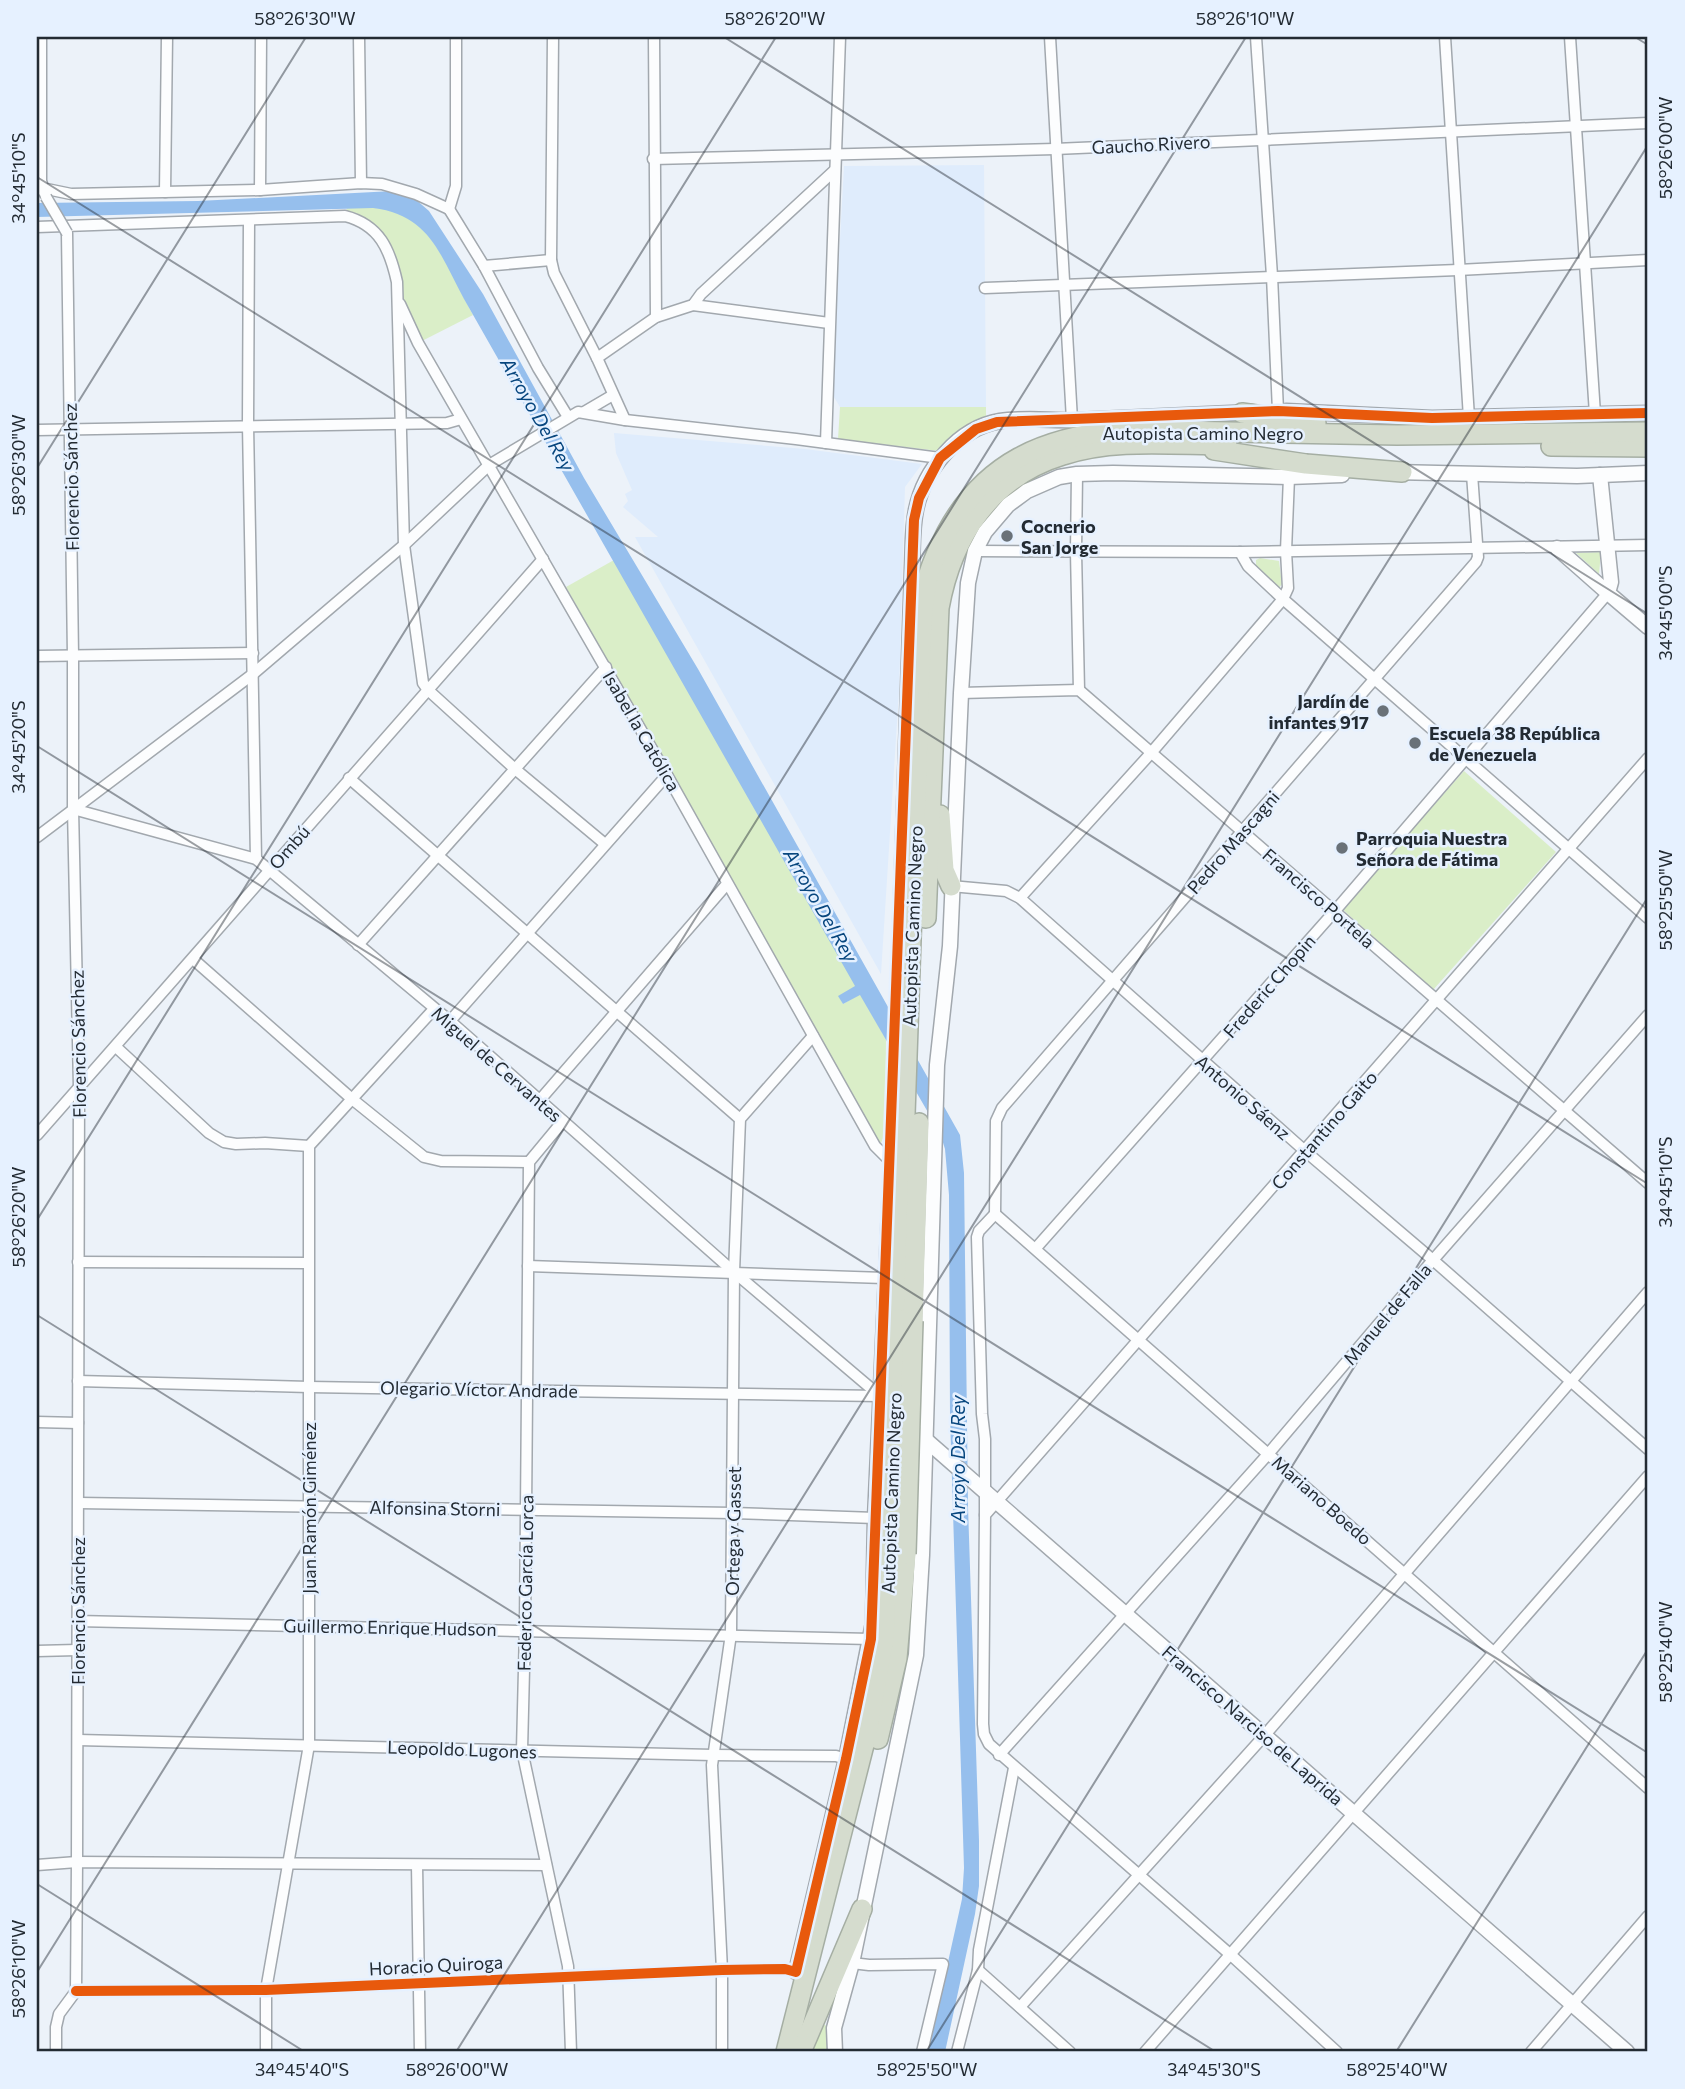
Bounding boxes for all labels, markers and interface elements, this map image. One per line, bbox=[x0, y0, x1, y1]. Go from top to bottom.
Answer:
text: 58°26'30"W bbox=[254, 7, 356, 29]
text: 58°26'20"W bbox=[725, 7, 825, 29]
text: 58°26'10"W bbox=[1196, 7, 1294, 29]
text: 58°26'00"W bbox=[1654, 97, 1676, 199]
street label: Gaucho Rivero bbox=[1091, 130, 1211, 158]
text: 34°45'10"S bbox=[7, 133, 29, 223]
water label: Arroyo Del Rey bbox=[496, 352, 580, 476]
street label: Florencio Sánchez bbox=[59, 403, 83, 551]
text: 58°26'30"W bbox=[7, 414, 29, 516]
street label: Autopista Camino Negro bbox=[1102, 422, 1304, 444]
place label: Cocnerio San Jorge bbox=[1021, 515, 1098, 558]
marker: Cocnerio San Jorge bbox=[999, 528, 1015, 544]
text: 34°45'00"S bbox=[1654, 565, 1676, 661]
street label: Isabel la Católica bbox=[599, 667, 685, 795]
place label: Jardín de infantes 917 bbox=[1269, 690, 1369, 733]
text: 34°45'20"S bbox=[7, 700, 29, 794]
marker: Jardín de infantes 917 bbox=[1375, 703, 1391, 719]
place label: Escuela 38 República de Venezuela bbox=[1429, 722, 1600, 765]
marker: Escuela 38 República de Venezuela bbox=[1407, 735, 1423, 751]
street label: Pedro Mascagni bbox=[1182, 786, 1284, 898]
street label: Ombú bbox=[264, 820, 314, 874]
street label: Autopista Camino Negro bbox=[897, 825, 927, 1027]
place label: Parroquia Nuestra Señora de Fátima bbox=[1356, 827, 1507, 870]
marker: Parroquia Nuestra Señora de Fátima bbox=[1334, 840, 1350, 856]
water label: Arroyo Del Rey bbox=[779, 843, 863, 967]
street label: Francisco Portela bbox=[1258, 843, 1380, 953]
text: 58°25'50"W bbox=[1654, 850, 1676, 950]
street label: Frederic Chopin bbox=[1218, 930, 1320, 1042]
street label: Florencio Sánchez bbox=[66, 970, 90, 1118]
street label: Miguel de Cervantes bbox=[427, 1001, 567, 1127]
street label: Antonio Sáenz bbox=[1191, 1050, 1295, 1144]
street label: Constantino Gaito bbox=[1266, 1066, 1382, 1194]
text: 34°45'10"S bbox=[1654, 1137, 1676, 1227]
text: 58°26'20"W bbox=[7, 1167, 29, 1267]
street label: Manuel de Falla bbox=[1338, 1259, 1436, 1369]
street label: Olegario Víctor Andrade bbox=[380, 1376, 578, 1402]
street label: Autopista Camino Negro bbox=[876, 1392, 906, 1594]
water label: Arroyo Del Rey bbox=[946, 1394, 969, 1524]
street label: Juan Ramón Giménez bbox=[298, 1422, 320, 1594]
street label: Mariano Boedo bbox=[1268, 1451, 1376, 1549]
street label: Ortega y Gasset bbox=[721, 1466, 745, 1596]
street label: Federico García Lorca bbox=[512, 1495, 538, 1671]
street label: Alfonsina Storni bbox=[369, 1496, 501, 1520]
street label: Florencio Sánchez bbox=[67, 1537, 89, 1685]
text: 58°25'40"W bbox=[1654, 1601, 1676, 1703]
street label: Guillermo Enrique Hudson bbox=[283, 1614, 497, 1640]
street label: Francisco Narciso de Laprida bbox=[1158, 1640, 1348, 1810]
street label: Leopoldo Lugones bbox=[387, 1735, 537, 1763]
text: 58°26'10"W bbox=[7, 1920, 29, 2018]
street label: Horacio Quiroga bbox=[368, 1950, 504, 1980]
text: 34°45'40"S bbox=[255, 2058, 349, 2080]
text: 58°26'00"W bbox=[406, 2058, 508, 2080]
text: 58°25'50"W bbox=[877, 2058, 977, 2080]
text: 34°45'30"S bbox=[1167, 2058, 1261, 2080]
text: 58°25'40"W bbox=[1346, 2058, 1448, 2080]

